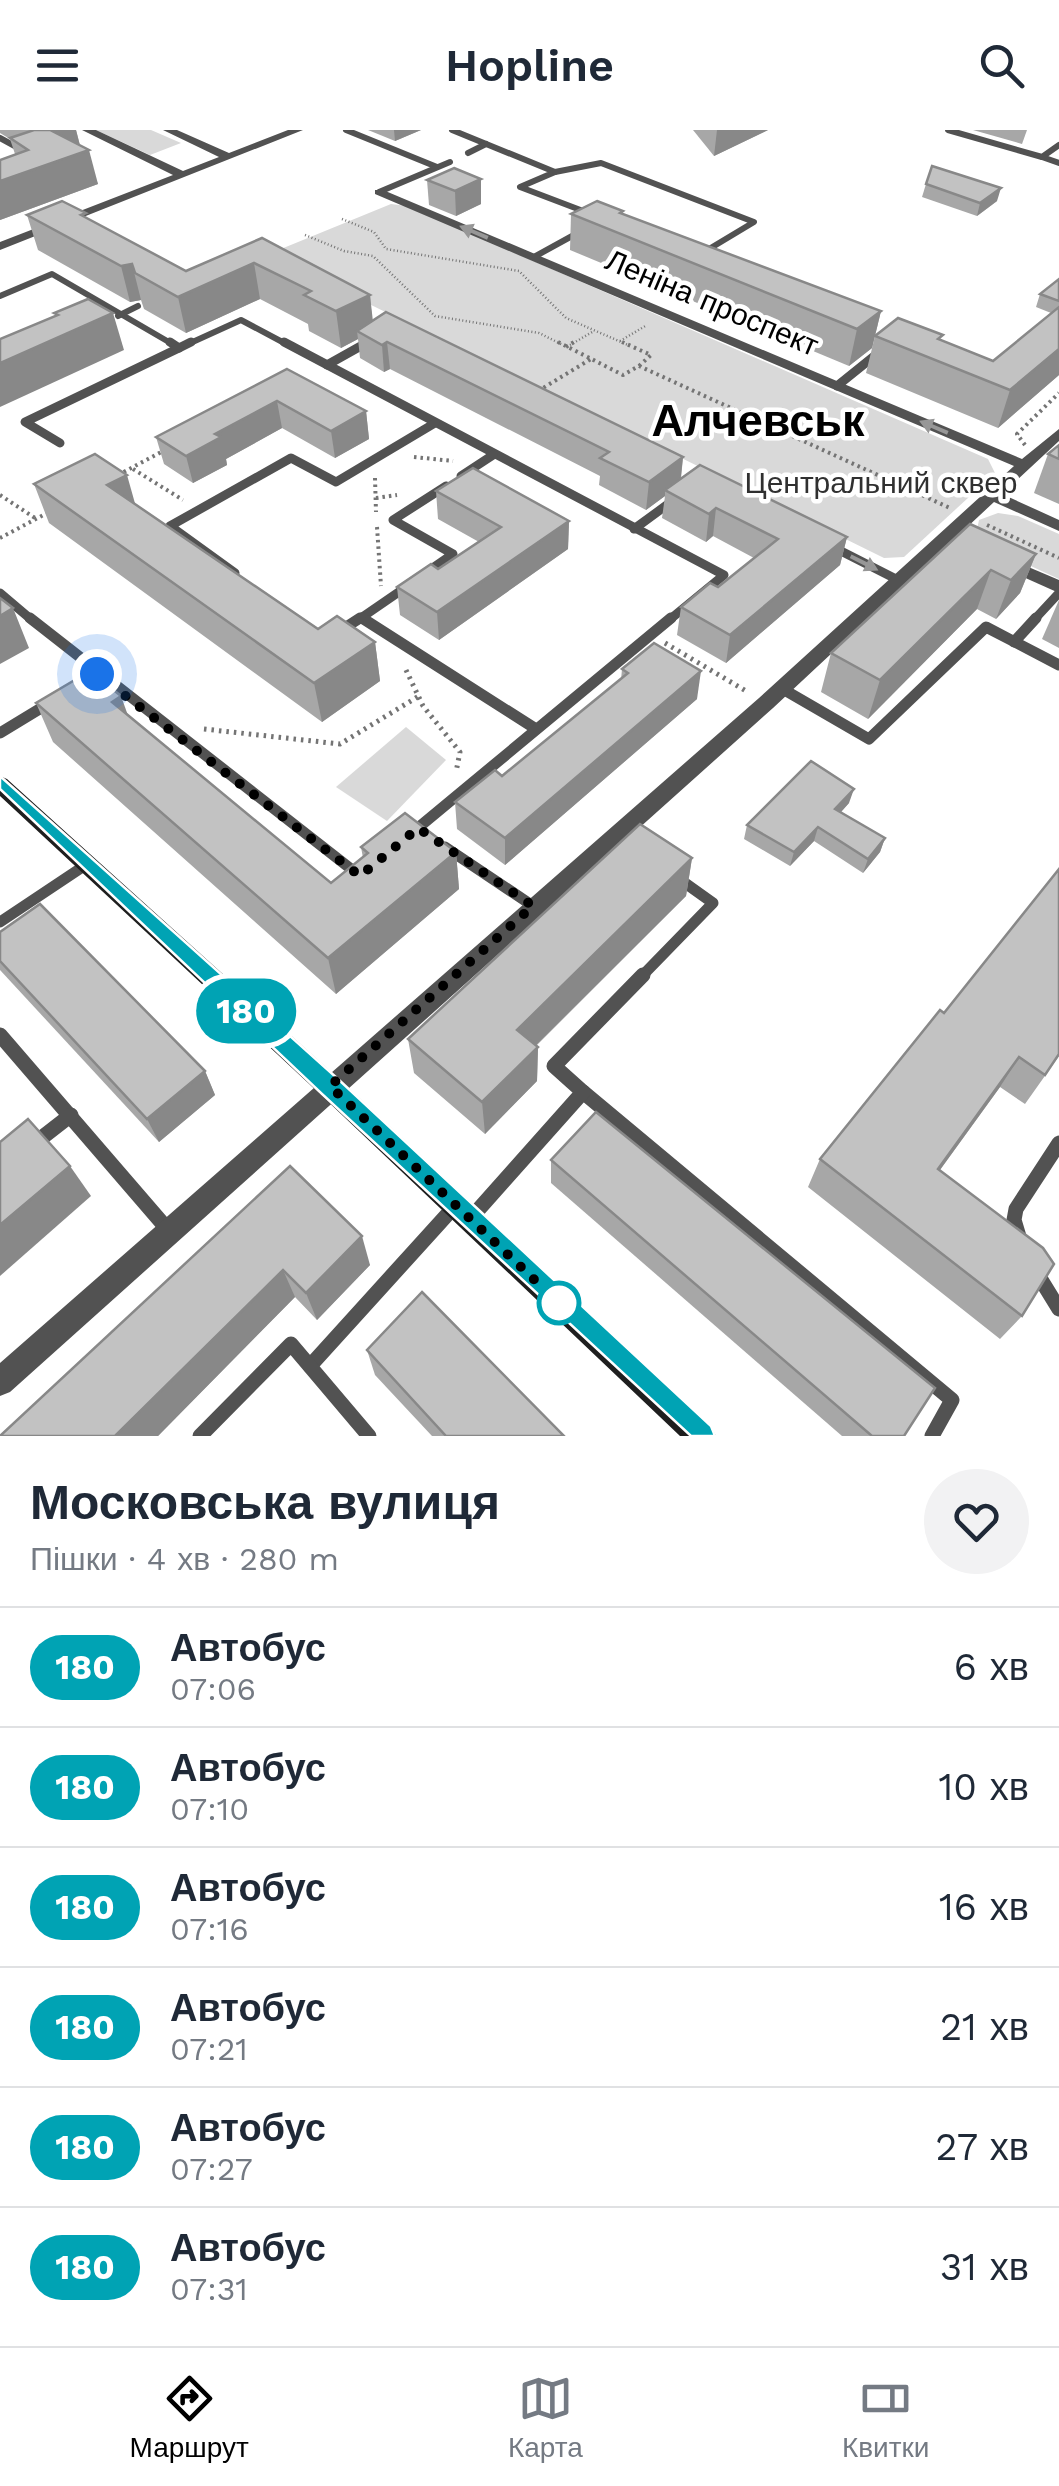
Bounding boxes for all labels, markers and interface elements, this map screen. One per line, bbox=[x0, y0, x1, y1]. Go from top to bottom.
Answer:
icon: menu bbox=[30, 38, 85, 93]
icon: search bbox=[974, 38, 1029, 93]
text: Hopline bbox=[445, 39, 614, 92]
one-way arrow bbox=[458, 223, 488, 239]
street label: Леніна проспект bbox=[600, 242, 824, 363]
district label: Алчевськ bbox=[652, 394, 865, 447]
one-way arrow bbox=[919, 419, 949, 435]
park label: Центральний сквер bbox=[744, 465, 1018, 500]
one-way arrow bbox=[849, 554, 878, 571]
your location bbox=[72, 649, 122, 699]
line badge: 180 bbox=[188, 978, 304, 1044]
text: 180 bbox=[216, 990, 276, 1032]
unlabelled marker bbox=[538, 1282, 580, 1324]
button: heart bbox=[924, 1469, 1029, 1574]
text: Московська вулиця bbox=[30, 1474, 500, 1531]
text: Пішки · 4 хв · 280 m bbox=[30, 1540, 339, 1578]
text: Автобус bbox=[170, 1626, 326, 1670]
text: 6 хв bbox=[954, 1645, 1029, 1689]
text: 180 bbox=[55, 1646, 115, 1688]
text: 07:06 bbox=[170, 1670, 256, 1708]
text: Автобус bbox=[170, 1746, 326, 1790]
text: 10 хв bbox=[938, 1765, 1029, 1809]
text: 180 bbox=[55, 1766, 115, 1808]
text: 07:10 bbox=[170, 1790, 249, 1828]
text: Автобус bbox=[170, 1866, 326, 1910]
text: 16 хв bbox=[939, 1885, 1029, 1929]
text: 180 bbox=[55, 1886, 115, 1928]
text: 07:16 bbox=[170, 1910, 249, 1948]
text: Автобус bbox=[170, 1986, 326, 2030]
text: 21 хв bbox=[940, 2005, 1029, 2049]
text: 180 bbox=[55, 2006, 115, 2048]
text: 07:21 bbox=[170, 2030, 248, 2068]
text: Автобус bbox=[170, 2106, 326, 2150]
text: 27 хв bbox=[935, 2125, 1029, 2169]
text: 180 bbox=[55, 2126, 115, 2168]
text: 07:27 bbox=[170, 2150, 253, 2188]
text: Автобус bbox=[170, 2226, 326, 2270]
text: 31 хв bbox=[940, 2245, 1029, 2289]
text: 180 bbox=[55, 2246, 115, 2288]
text: 07:31 bbox=[170, 2270, 248, 2308]
tab: Маршрут bbox=[130, 2371, 249, 2464]
tab: Карта bbox=[508, 2371, 583, 2464]
tab: Квитки bbox=[842, 2371, 929, 2464]

